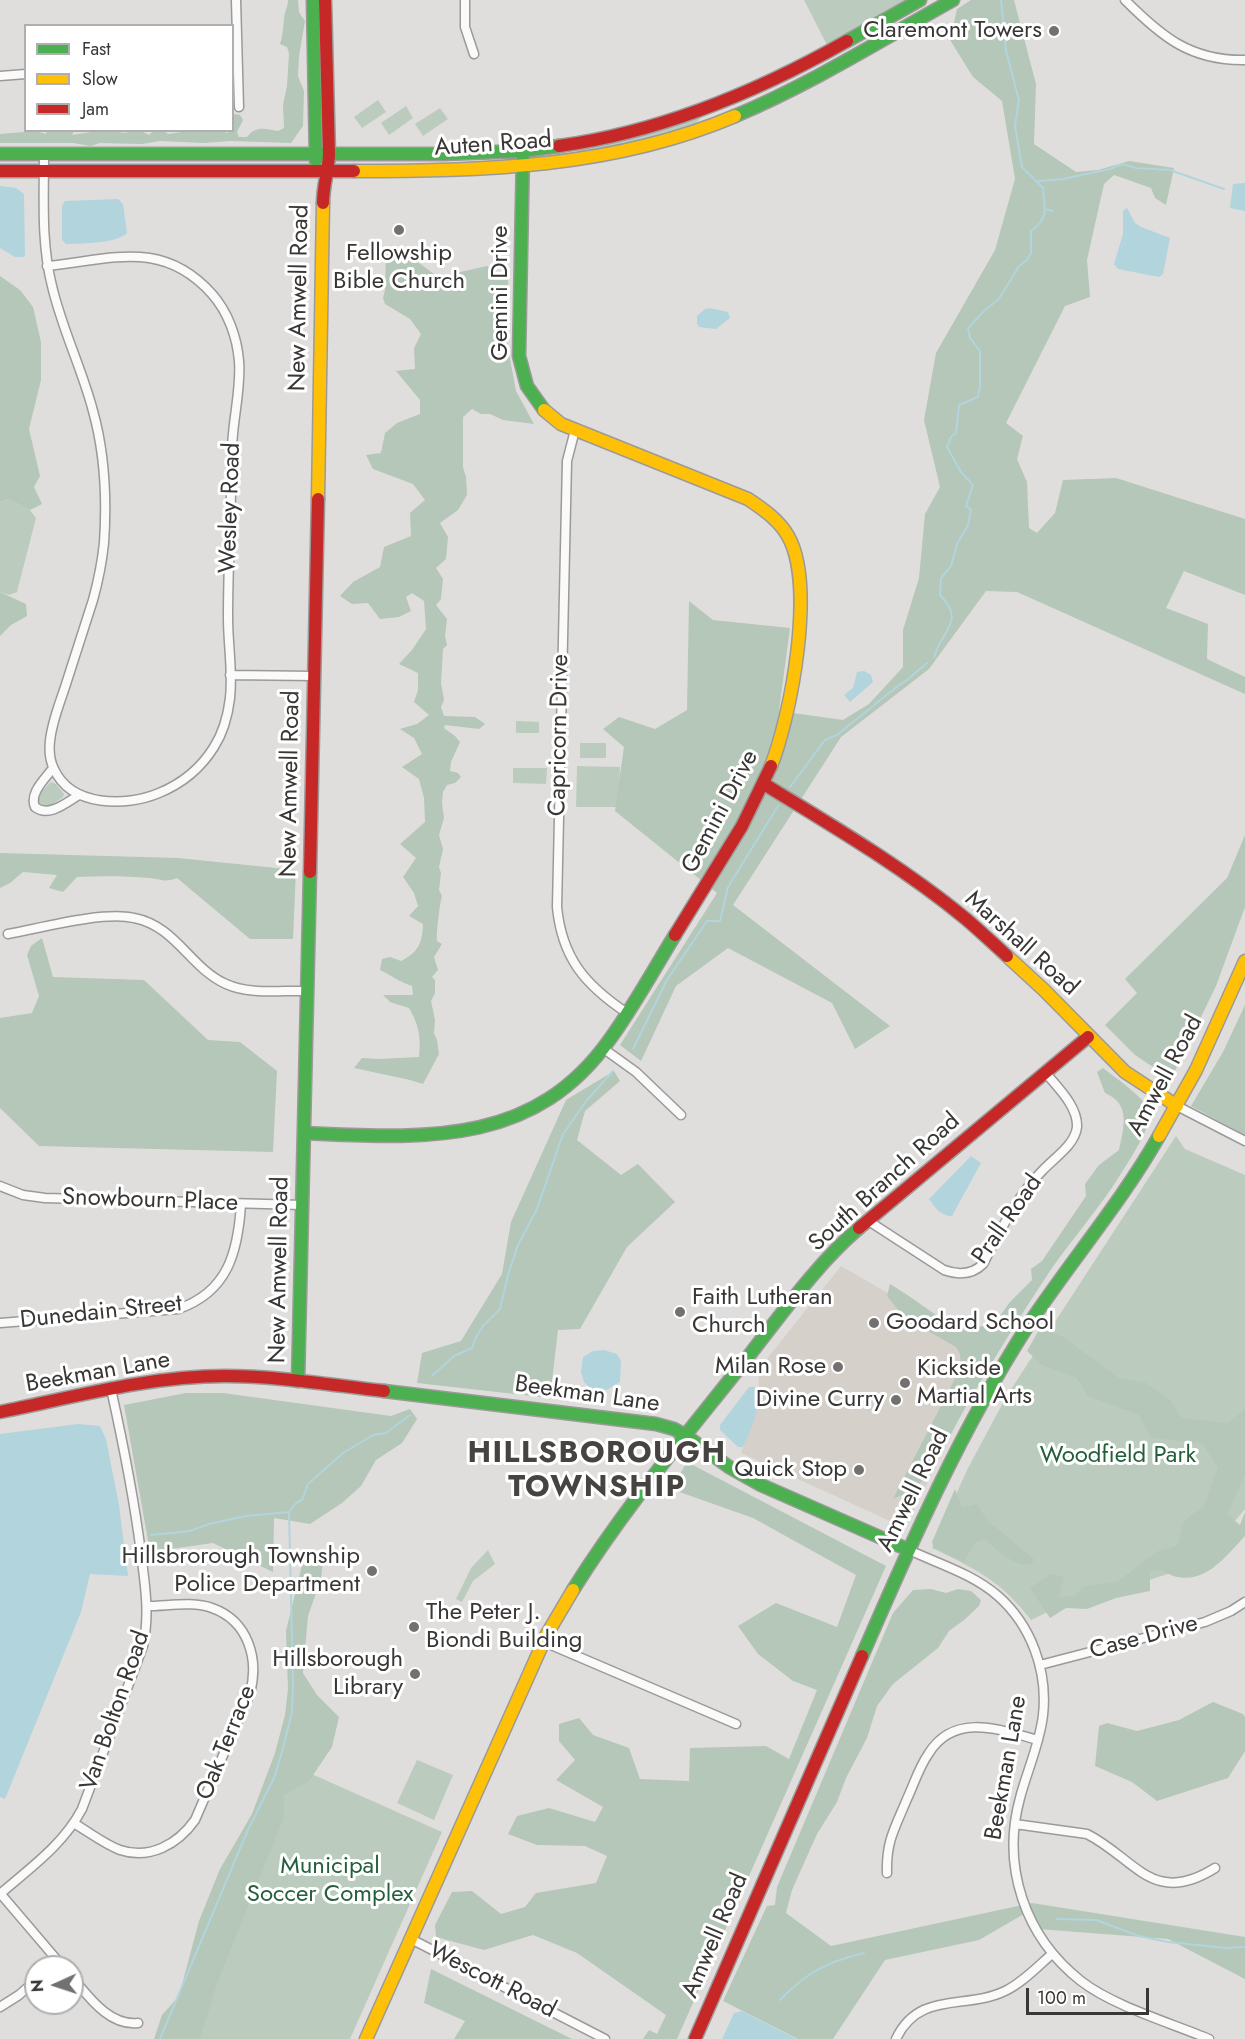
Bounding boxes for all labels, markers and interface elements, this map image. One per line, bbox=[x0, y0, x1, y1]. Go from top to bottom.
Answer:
place label: Claremont Towers bbox=[863, 17, 1042, 45]
legend bbox=[24, 24, 234, 132]
marker: Claremont Towers bbox=[1047, 24, 1061, 38]
text: Fast bbox=[82, 36, 111, 62]
text: Slow bbox=[82, 66, 118, 92]
text: Jam bbox=[82, 96, 109, 122]
street label: Auten Road bbox=[433, 127, 553, 163]
street label: New Amwell Road bbox=[284, 204, 316, 392]
marker: Fellowship Bible Church bbox=[392, 223, 406, 237]
street label: Gemini Drive bbox=[487, 225, 515, 361]
place label: Fellowship Bible Church bbox=[333, 240, 465, 296]
street label: Wesley Road bbox=[214, 442, 248, 574]
street label: Capricorn Drive bbox=[544, 654, 576, 816]
street label: New Amwell Road bbox=[275, 690, 307, 878]
street label: Gemini Drive bbox=[677, 746, 765, 878]
street label: Marshall Road bbox=[958, 885, 1084, 1003]
street label: Amwell Road bbox=[1122, 1011, 1210, 1141]
street label: South Branch Road bbox=[804, 1108, 966, 1258]
street label: Prall Road bbox=[967, 1170, 1049, 1270]
street label: New Amwell Road bbox=[264, 1176, 296, 1364]
street label: Snowbourn Place bbox=[61, 1184, 239, 1218]
place label: Faith Lutheran Church bbox=[692, 1284, 833, 1340]
street label: Dunedain Street bbox=[19, 1290, 183, 1336]
marker: Faith Lutheran Church bbox=[673, 1305, 687, 1319]
place label: Goodard School bbox=[886, 1309, 1054, 1337]
marker: Goodard School bbox=[867, 1316, 881, 1330]
street label: Beekman Lane bbox=[24, 1346, 172, 1400]
place label: Milan Rose bbox=[715, 1353, 826, 1381]
place label: Kickside Martial Arts bbox=[917, 1355, 1032, 1411]
marker: Milan Rose bbox=[831, 1360, 845, 1374]
street label: Beekman Lane bbox=[513, 1371, 661, 1419]
marker: Kickside Martial Arts bbox=[898, 1376, 912, 1390]
place label: Divine Curry bbox=[756, 1386, 884, 1414]
marker: Divine Curry bbox=[889, 1393, 903, 1407]
street label: Amwell Road bbox=[872, 1425, 956, 1557]
district label: HILLSBOROUGH TOWNSHIP bbox=[467, 1437, 727, 1508]
park label: Woodfield Park bbox=[1040, 1442, 1196, 1470]
place label: Quick Stop bbox=[734, 1456, 847, 1484]
marker: Quick Stop bbox=[852, 1463, 866, 1477]
place label: Hillsbrorough Township Police Department bbox=[122, 1543, 360, 1599]
marker: Hillsbrorough Township Police Department bbox=[365, 1564, 379, 1578]
place label: The Peter J. Biondi Building bbox=[426, 1599, 582, 1655]
street label: Case Drive bbox=[1087, 1610, 1201, 1666]
marker: The Peter J. Biondi Building bbox=[407, 1620, 421, 1634]
street label: Van Bolton Road bbox=[75, 1627, 157, 1795]
place label: Hillsborough Library bbox=[272, 1646, 403, 1702]
marker: Hillsborough Library bbox=[408, 1667, 422, 1681]
street label: Oak Terrace bbox=[191, 1681, 263, 1805]
street label: Beekman Lane bbox=[980, 1694, 1034, 1842]
park label: Municipal Soccer Complex bbox=[247, 1853, 413, 1909]
street label: Amwell Road bbox=[677, 1869, 755, 2003]
street label: Wescott Road bbox=[424, 1937, 560, 2025]
north arrow bbox=[24, 1955, 84, 2015]
scale bar bbox=[1029, 1976, 1152, 2014]
text: N bbox=[26, 1979, 49, 1993]
text: 100 m bbox=[1037, 1985, 1086, 2011]

